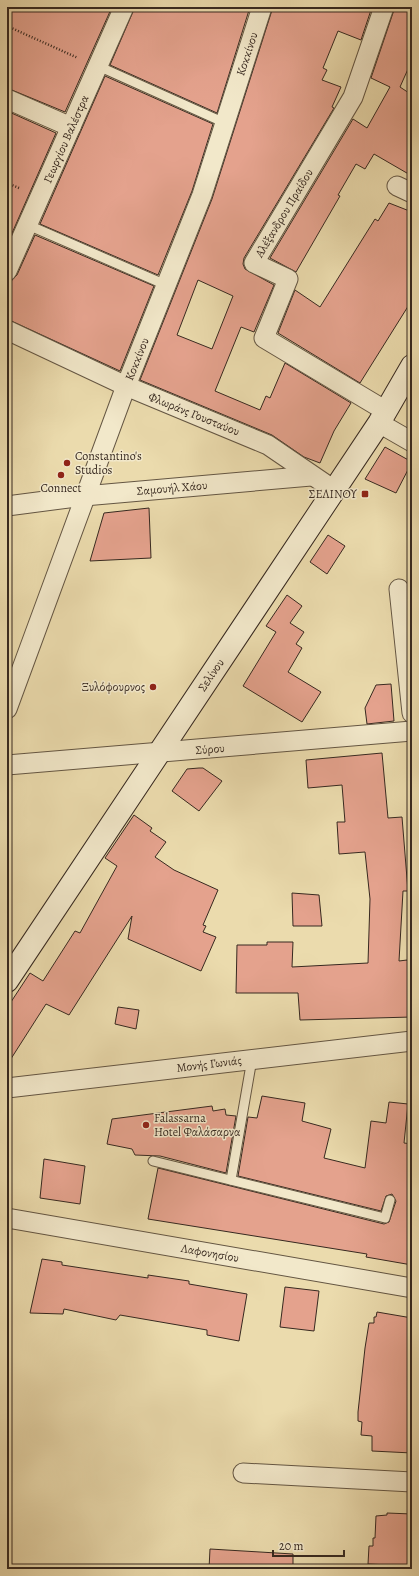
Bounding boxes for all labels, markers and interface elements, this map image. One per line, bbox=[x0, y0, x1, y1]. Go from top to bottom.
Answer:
street label: Κοκκίνου bbox=[232, 30, 262, 78]
street label: Γεωργίου Βαλέστρα bbox=[39, 92, 93, 186]
street label: Αλέξανδρου Πραίδου bbox=[251, 166, 317, 261]
street label: Κοκκίνου bbox=[121, 335, 153, 383]
street label: Φλωράνς Γουσταύου bbox=[146, 388, 242, 440]
place label: Constantino's Studios bbox=[75, 448, 142, 478]
marker: Constantino's Studios bbox=[62, 458, 72, 468]
marker: Connect bbox=[56, 470, 66, 480]
street label: Σαμουήλ Χάου bbox=[136, 477, 208, 499]
place label: Connect bbox=[41, 480, 81, 496]
place label: ΣΕΛΙΝΟΥ bbox=[309, 486, 358, 502]
marker: ΣΕΛΙΝΟΥ bbox=[360, 489, 370, 499]
street label: Σελίνου bbox=[194, 655, 228, 695]
place label: Ξυλόφουρνος bbox=[82, 679, 145, 695]
marker: Ξυλόφουρνος bbox=[148, 682, 158, 692]
street label: Σύρου bbox=[195, 740, 225, 758]
street label: Μονής Γωνιάς bbox=[175, 1052, 243, 1076]
place label: Falassarna Hotel Φαλάσαρνα bbox=[154, 1110, 241, 1140]
marker: Falassarna Hotel Φαλάσαρνα bbox=[141, 1120, 151, 1130]
street label: Λαφονησίου bbox=[179, 1240, 240, 1266]
scale bar bbox=[273, 1532, 344, 1558]
text: 20 m bbox=[279, 1538, 303, 1554]

